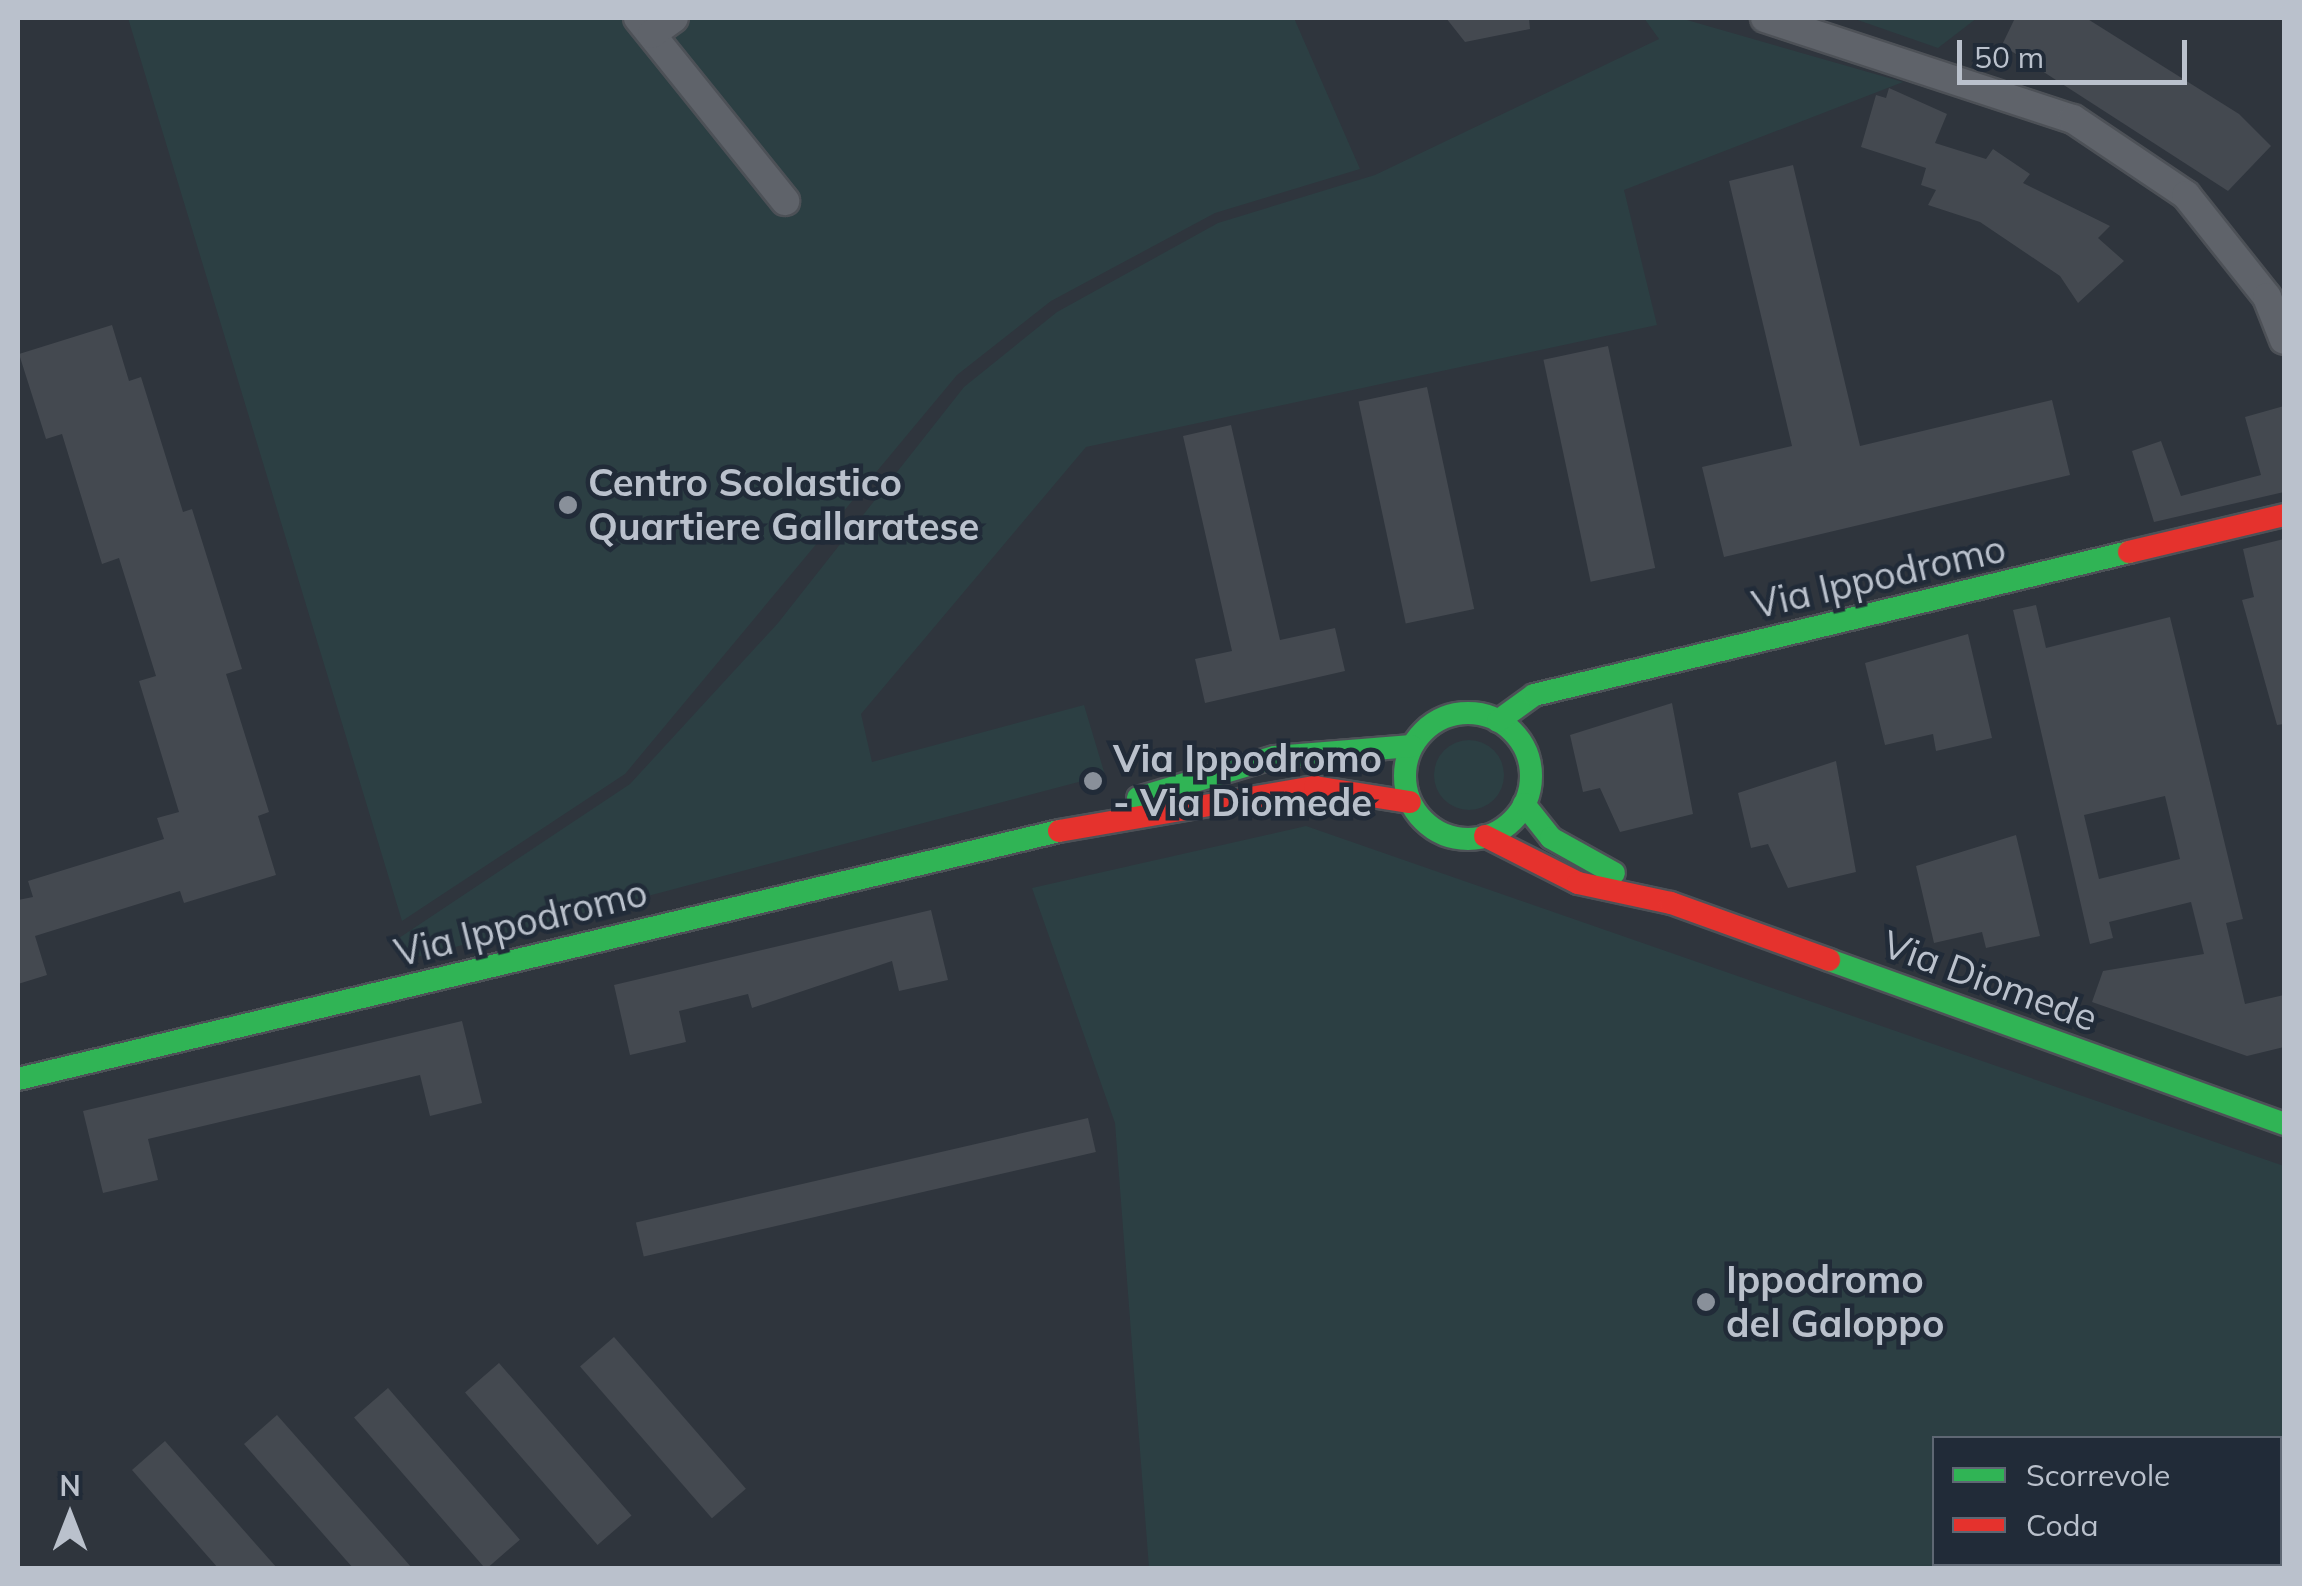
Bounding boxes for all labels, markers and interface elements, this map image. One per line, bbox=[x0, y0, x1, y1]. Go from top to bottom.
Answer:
scale bar bbox=[1962, 20, 2192, 82]
text: 50 m bbox=[1974, 38, 2044, 76]
place label: Centro Scolastico Quartiere Gallaratese bbox=[588, 460, 979, 550]
marker: Centro Scolastico Quartiere Gallaratese bbox=[557, 494, 579, 516]
street label: Via Ippodromo bbox=[1748, 526, 2010, 628]
place label: Via Ippodromo - Via Diomede bbox=[1113, 736, 1382, 826]
marker: Via Ippodromo - Via Diomede bbox=[1082, 770, 1104, 792]
street label: Via Ippodromo bbox=[390, 870, 652, 976]
street label: Via Diomede bbox=[1877, 921, 2103, 1041]
place label: Ippodromo del Galoppo bbox=[1726, 1257, 1944, 1346]
marker: Ippodromo del Galoppo bbox=[1695, 1291, 1717, 1313]
legend bbox=[1932, 1436, 2282, 1566]
text: Scorrevole bbox=[2026, 1456, 2170, 1494]
north arrow bbox=[20, 1466, 120, 1566]
text: N bbox=[59, 1468, 81, 1503]
text: Coda bbox=[2026, 1506, 2099, 1544]

